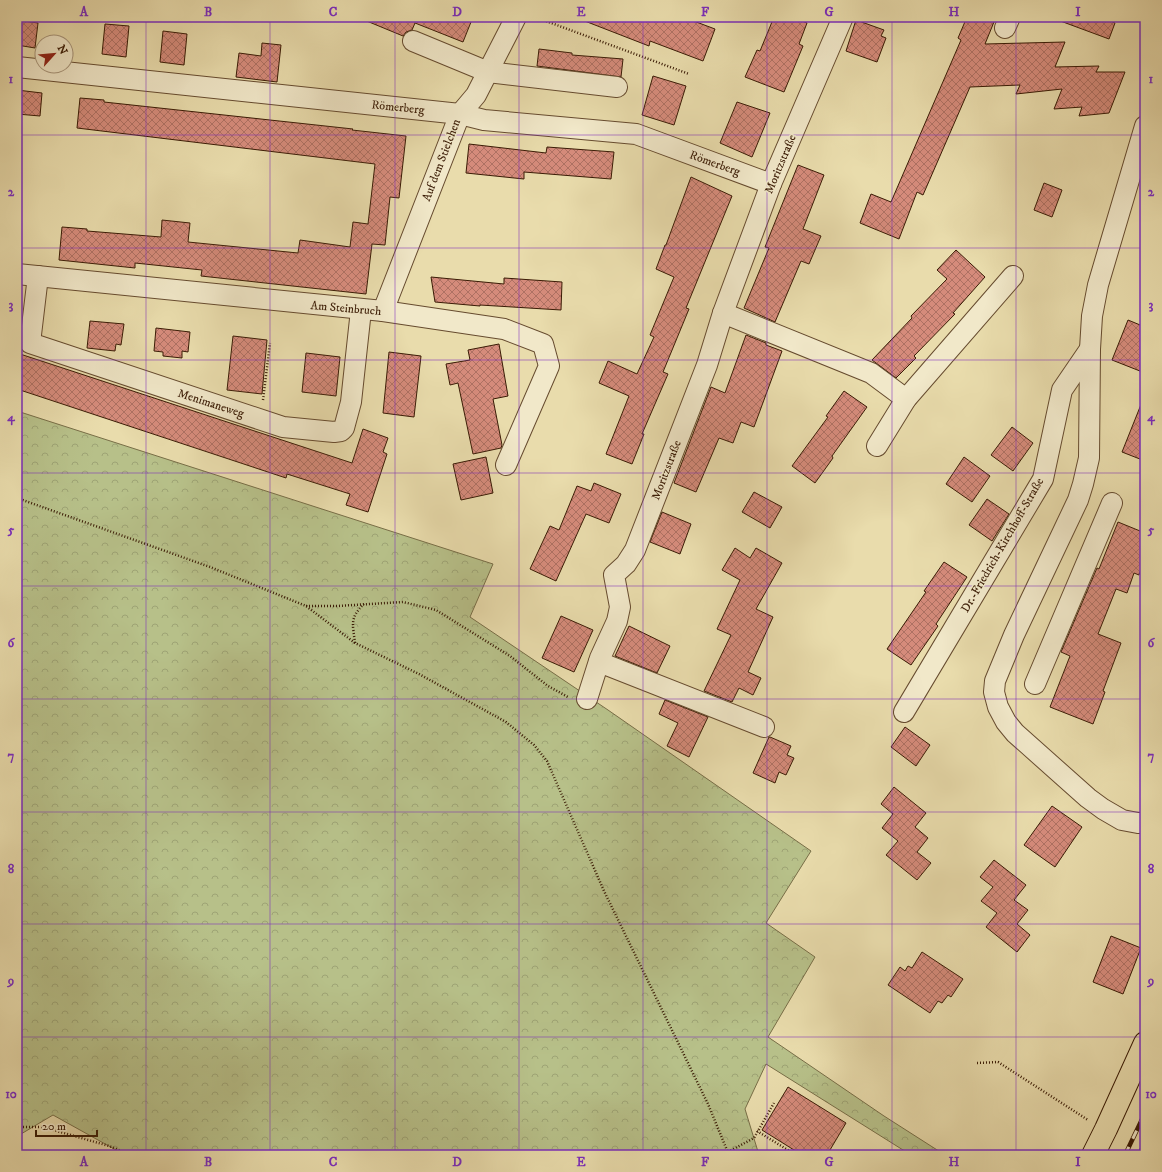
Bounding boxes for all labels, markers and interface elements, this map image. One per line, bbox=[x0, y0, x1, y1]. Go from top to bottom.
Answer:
text: A bbox=[79, 4, 89, 20]
text: B bbox=[204, 4, 212, 20]
text: C bbox=[329, 4, 338, 20]
text: D bbox=[452, 4, 462, 20]
text: E bbox=[576, 4, 586, 20]
text: F bbox=[701, 4, 710, 20]
text: G bbox=[824, 4, 834, 20]
text: H bbox=[949, 4, 960, 20]
text: I bbox=[1075, 4, 1081, 20]
north arrow bbox=[34, 34, 74, 74]
text: N bbox=[54, 43, 70, 57]
text: 1 bbox=[9, 71, 14, 87]
text: 1 bbox=[1149, 71, 1154, 87]
street label: Römerberg bbox=[371, 97, 425, 118]
street label: Auf dem Stielchen bbox=[419, 116, 464, 203]
street label: Moritzstraße bbox=[761, 132, 800, 196]
street label: Römerberg bbox=[687, 147, 742, 180]
text: 2 bbox=[8, 184, 15, 200]
text: 2 bbox=[1148, 184, 1155, 200]
text: 3 bbox=[9, 297, 14, 313]
text: 3 bbox=[1149, 297, 1154, 313]
street label: Am Steinbruch bbox=[310, 298, 383, 319]
street label: Menimaneweg bbox=[176, 386, 246, 421]
text: 4 bbox=[6, 409, 15, 426]
text: 4 bbox=[1146, 409, 1155, 426]
street label: Moritzstraße bbox=[648, 438, 685, 502]
street label: Dr.-Friedrich-Kirchhoff-Straße bbox=[958, 475, 1047, 615]
text: 5 bbox=[7, 522, 15, 538]
text: 5 bbox=[1147, 522, 1155, 538]
text: 6 bbox=[8, 635, 16, 651]
text: 6 bbox=[1148, 635, 1156, 651]
text: 7 bbox=[8, 748, 15, 764]
text: 7 bbox=[1148, 748, 1155, 764]
text: 8 bbox=[8, 861, 15, 877]
text: 8 bbox=[1148, 861, 1155, 877]
text: 9 bbox=[7, 973, 14, 989]
text: 9 bbox=[1147, 973, 1154, 989]
text: 10 bbox=[5, 1086, 17, 1102]
text: 10 bbox=[1145, 1086, 1157, 1102]
scale bar bbox=[36, 1112, 97, 1138]
text: 20 m bbox=[42, 1119, 66, 1134]
text: A bbox=[79, 1154, 89, 1170]
text: B bbox=[204, 1154, 212, 1170]
text: C bbox=[329, 1154, 338, 1170]
text: D bbox=[452, 1154, 462, 1170]
text: E bbox=[576, 1154, 586, 1170]
text: F bbox=[701, 1154, 710, 1170]
text: G bbox=[824, 1154, 834, 1170]
text: H bbox=[949, 1154, 960, 1170]
text: I bbox=[1075, 1154, 1081, 1170]

